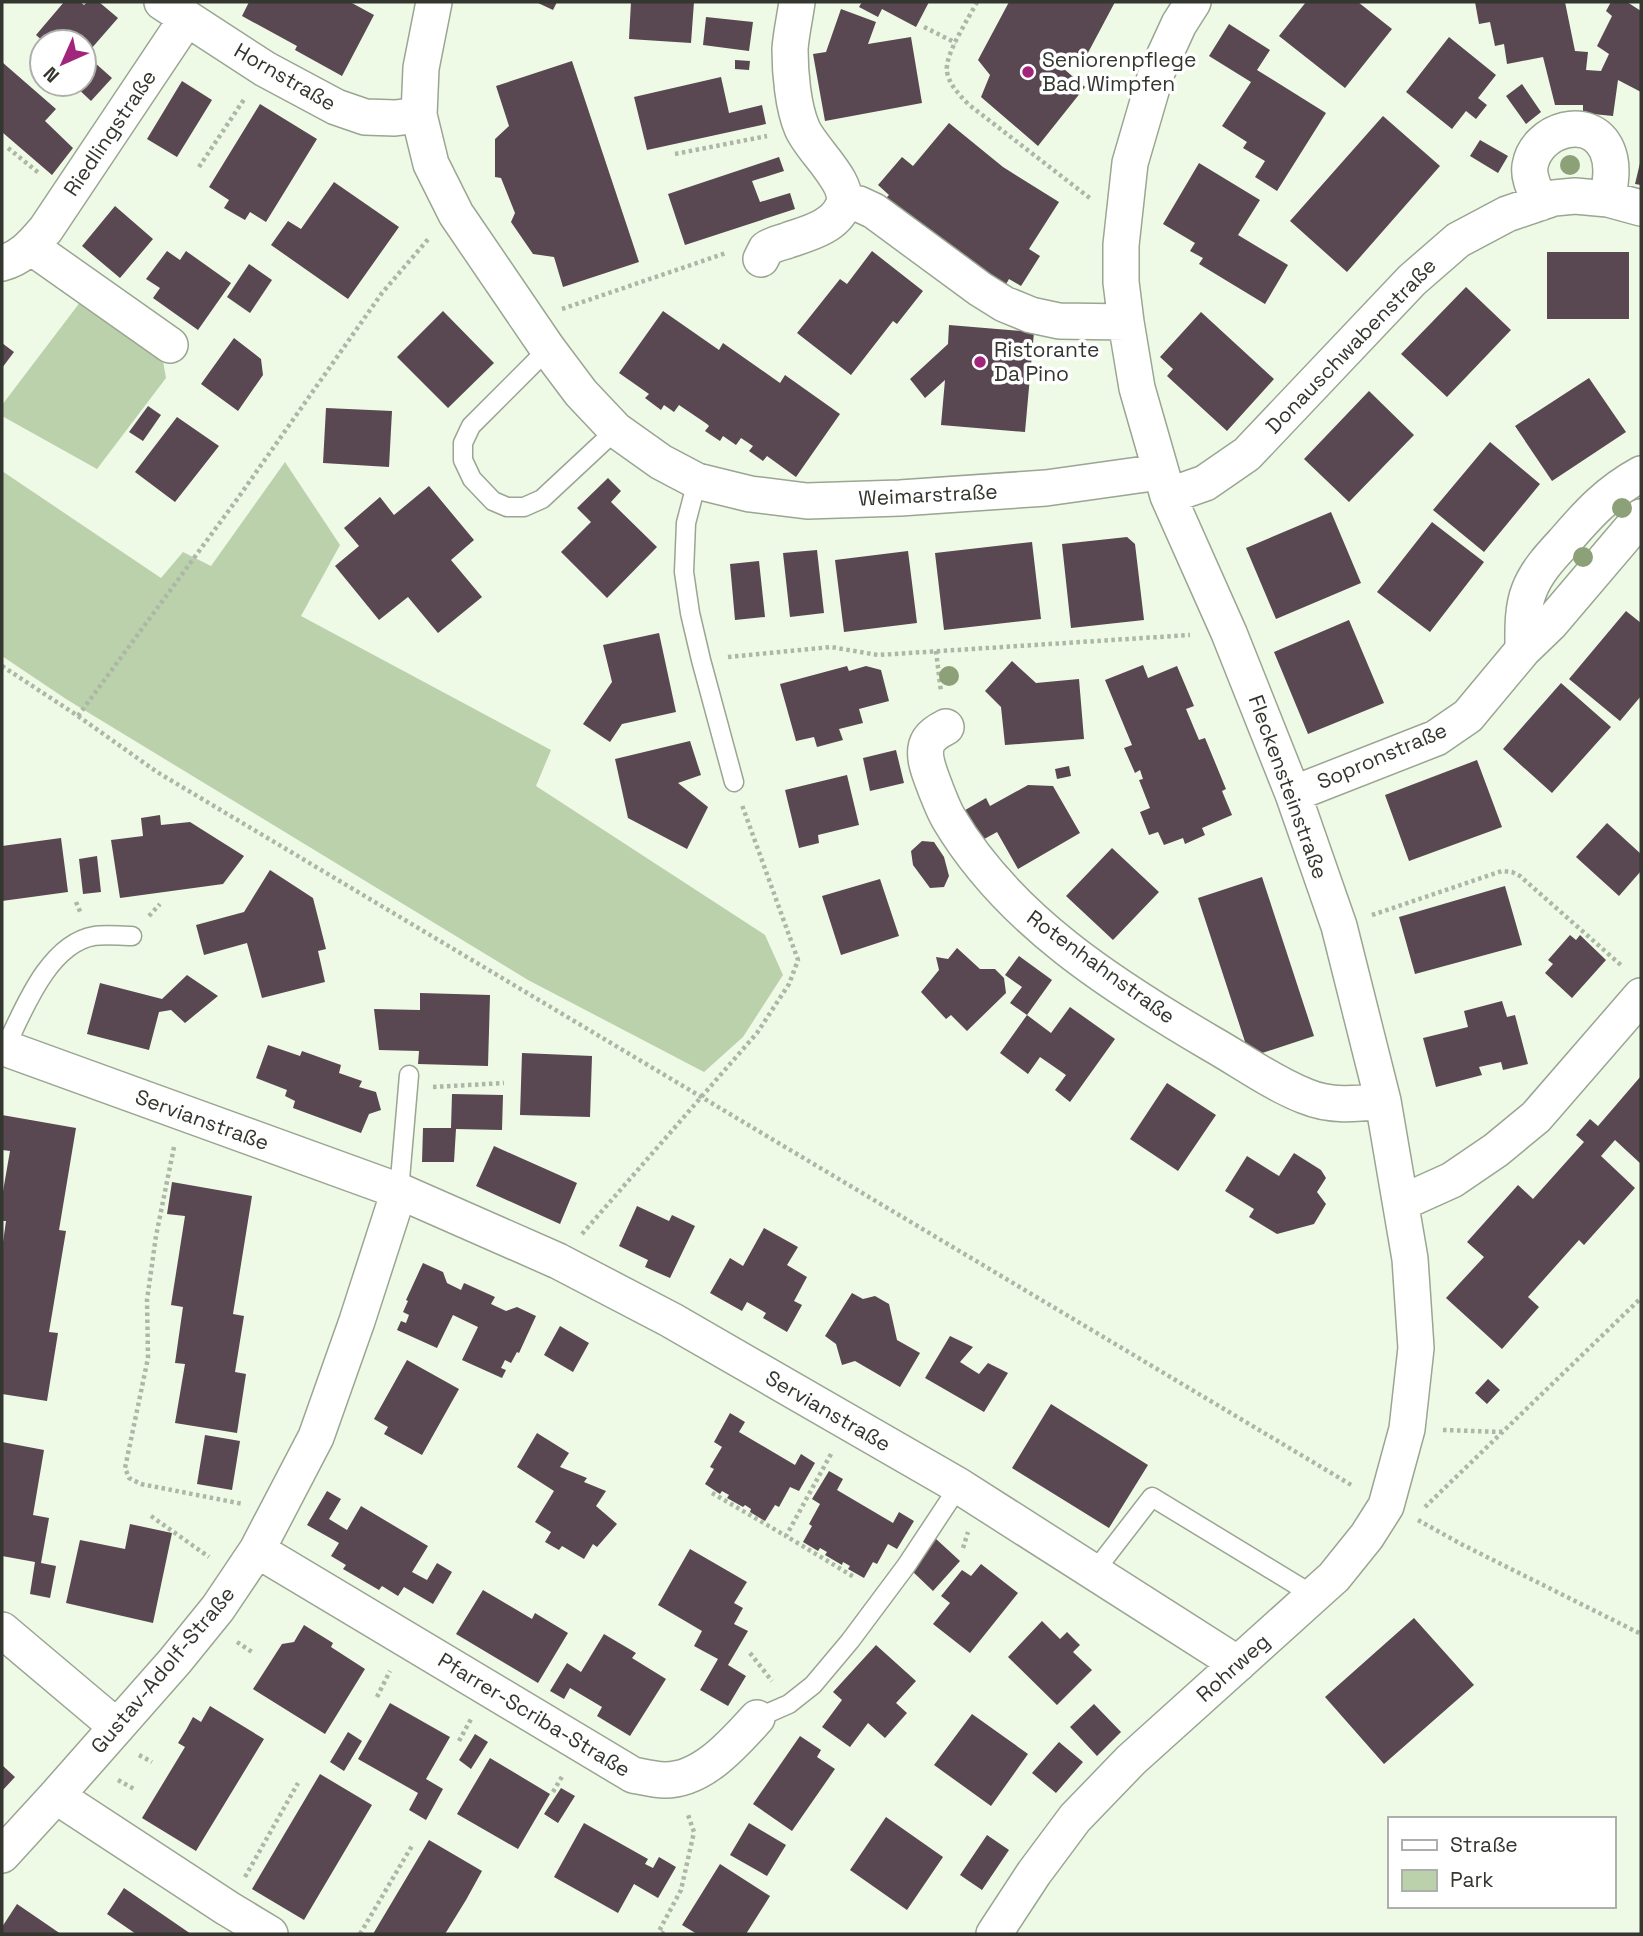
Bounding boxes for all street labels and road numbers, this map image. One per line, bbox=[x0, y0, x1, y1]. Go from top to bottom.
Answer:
street label: Hornstraße bbox=[229, 37, 341, 117]
street label: Riedlingstraße bbox=[57, 64, 162, 201]
street label: Donauschwabenstraße bbox=[1260, 252, 1442, 439]
street label: Weimarstraße bbox=[858, 477, 998, 512]
street label: Fleckensteinstraße bbox=[1243, 691, 1334, 883]
street label: Sopronstraße bbox=[1313, 716, 1451, 795]
street label: Rotenhahnstraße bbox=[1022, 904, 1181, 1029]
street label: Servianstraße bbox=[132, 1083, 273, 1156]
street label: Servianstraße bbox=[761, 1364, 896, 1457]
street label: Gustav-Adolf-Straße bbox=[85, 1581, 240, 1759]
street label: Rohrweg bbox=[1190, 1628, 1275, 1708]
street label: Pfarrer-Scriba-Straße bbox=[433, 1646, 635, 1783]

